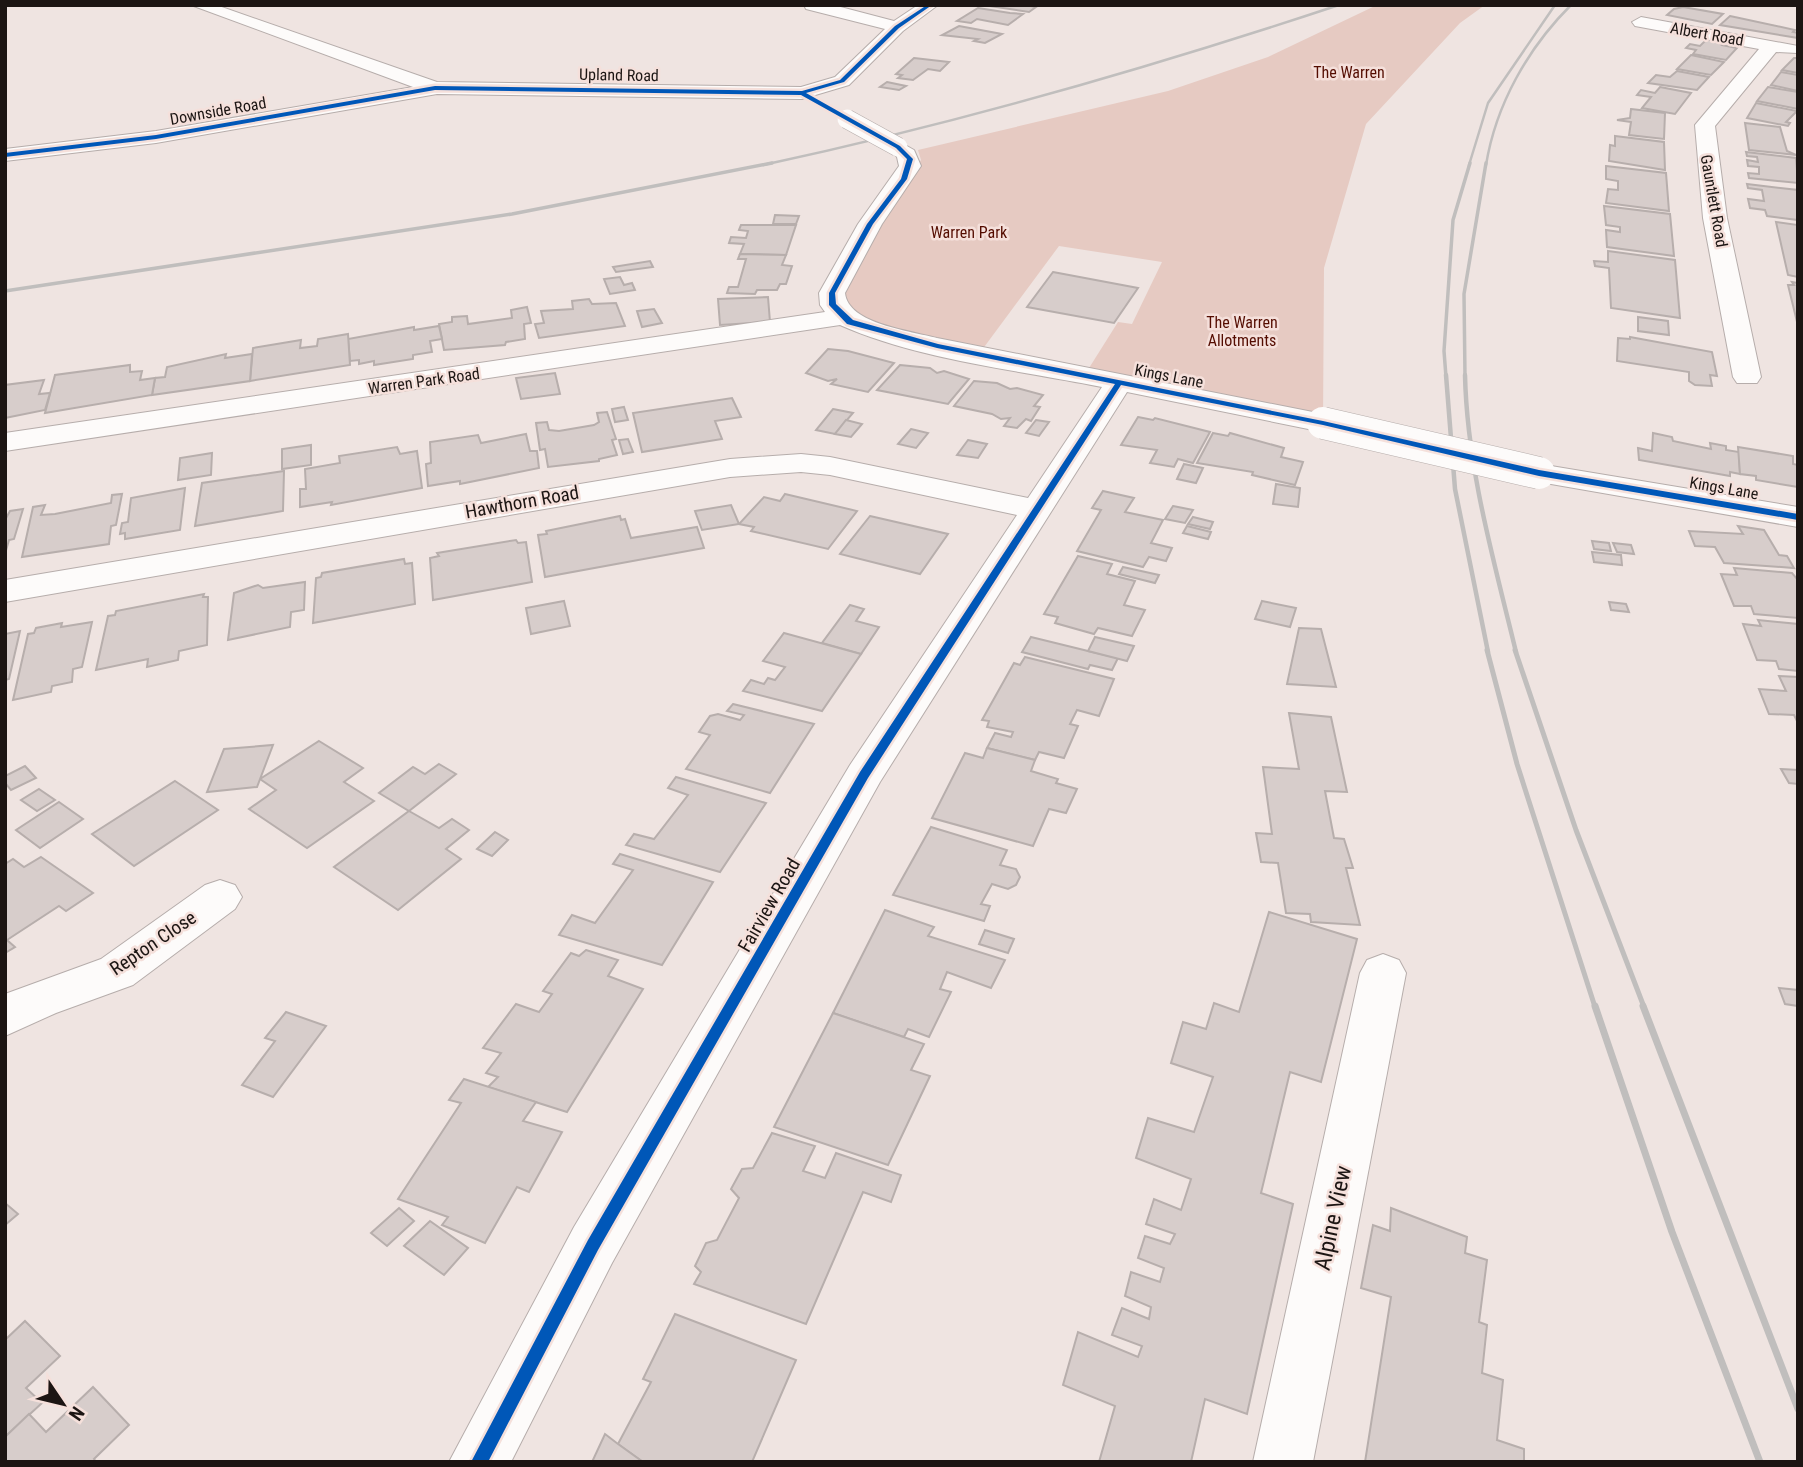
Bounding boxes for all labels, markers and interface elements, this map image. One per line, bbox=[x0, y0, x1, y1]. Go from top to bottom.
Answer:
street label: Albert Road bbox=[1669, 18, 1745, 50]
park label: The Warren bbox=[1313, 63, 1385, 82]
street label: Upland Road bbox=[579, 65, 659, 85]
street label: Downside Road bbox=[168, 93, 268, 129]
street label: Gauntlett Road bbox=[1697, 153, 1731, 249]
park label: Warren Park bbox=[931, 223, 1008, 242]
park label: The Warren Allotments bbox=[1206, 313, 1278, 350]
street label: Kings Lane bbox=[1133, 360, 1205, 392]
street label: Warren Park Road bbox=[367, 364, 481, 398]
street label: Kings Lane bbox=[1688, 473, 1760, 503]
street label: Hawthorn Road bbox=[463, 481, 581, 523]
street label: Fairview Road bbox=[733, 854, 805, 956]
street label: Repton Close bbox=[105, 906, 201, 980]
street label: Alpine View bbox=[1309, 1163, 1357, 1273]
north arrow bbox=[28, 1369, 98, 1439]
text: N bbox=[64, 1402, 89, 1425]

